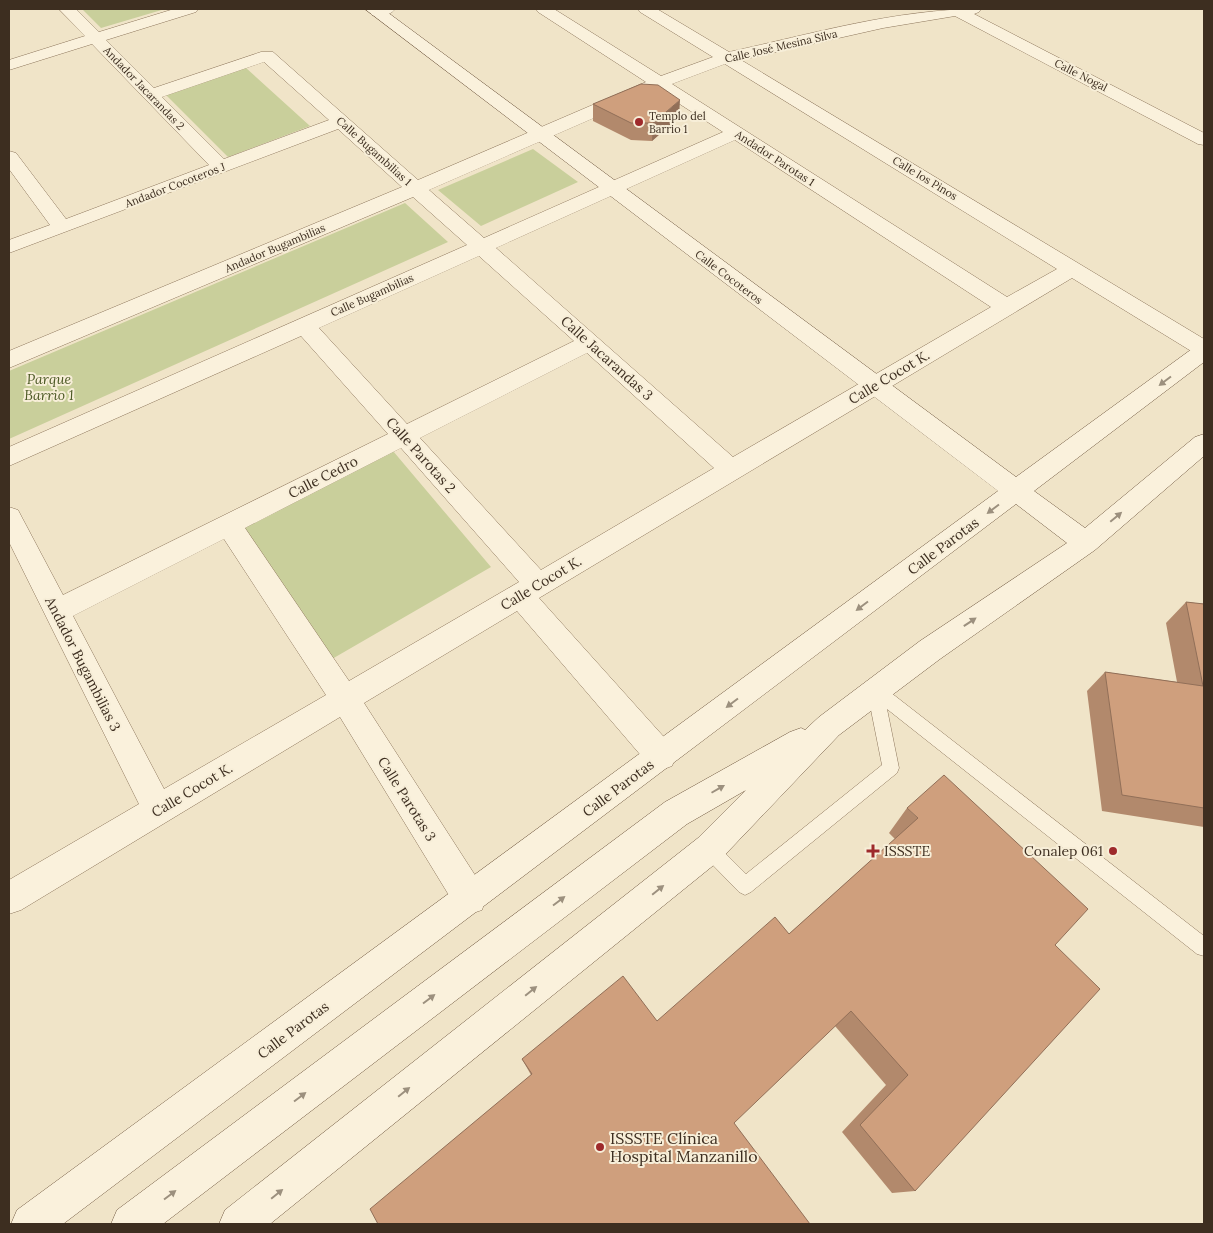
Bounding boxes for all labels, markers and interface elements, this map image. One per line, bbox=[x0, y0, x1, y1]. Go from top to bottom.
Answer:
street label: Calle José Mesina Silva bbox=[723, 26, 839, 66]
street label: Andador Jacarandas 2 bbox=[100, 43, 188, 133]
street label: Calle Nogal bbox=[1052, 56, 1110, 94]
place label: Templo del Barrio 1 bbox=[649, 109, 706, 136]
street label: Calle Bugambilias 1 bbox=[334, 114, 414, 188]
marker: Templo del Barrio 1 bbox=[633, 116, 645, 128]
street label: Andador Parotas 1 bbox=[732, 127, 817, 189]
street label: Calle los Pinos bbox=[890, 153, 960, 203]
street label: Andador Cocoteros J bbox=[122, 159, 227, 211]
street label: Andador Bugambilias bbox=[222, 221, 327, 276]
street label: Calle Cocoteros bbox=[692, 247, 766, 307]
street label: Calle Bugambilias bbox=[328, 270, 416, 320]
street label: Calle Jacarandas 3 bbox=[557, 312, 657, 404]
street label: Calle Cocot K. bbox=[845, 346, 933, 408]
park label: Parque Barrio 1 bbox=[24, 370, 74, 404]
one-way arrow bbox=[1159, 375, 1172, 386]
street label: Calle Parotas 2 bbox=[382, 413, 460, 497]
street label: Calle Cedro bbox=[285, 452, 361, 502]
one-way arrow bbox=[986, 504, 1000, 514]
one-way arrow bbox=[1110, 511, 1122, 523]
street label: Calle Parotas bbox=[904, 513, 982, 579]
street label: Calle Cocot K. bbox=[497, 552, 585, 614]
street label: Andador Bugambilias 3 bbox=[41, 593, 125, 734]
one-way arrow bbox=[855, 601, 869, 611]
one-way arrow bbox=[964, 617, 977, 627]
one-way arrow bbox=[725, 698, 739, 708]
street label: Calle Parotas 3 bbox=[374, 753, 440, 845]
street label: Calle Parotas bbox=[579, 755, 657, 821]
street label: Calle Cocot K. bbox=[148, 759, 236, 821]
one-way arrow bbox=[711, 785, 725, 793]
place label: ISSSTE bbox=[884, 842, 930, 860]
place label: Conalep 061 bbox=[1024, 842, 1103, 860]
marker: ISSSTE bbox=[866, 844, 880, 858]
marker: Conalep 061 bbox=[1107, 845, 1119, 857]
one-way arrow bbox=[651, 884, 664, 895]
one-way arrow bbox=[552, 896, 566, 906]
one-way arrow bbox=[524, 986, 537, 997]
one-way arrow bbox=[422, 994, 436, 1004]
street label: Calle Parotas bbox=[254, 997, 332, 1063]
one-way arrow bbox=[397, 1087, 410, 1098]
one-way arrow bbox=[293, 1092, 307, 1102]
place label: ISSSTE Clínica Hospital Manzanillo bbox=[610, 1128, 758, 1166]
marker: ISSSTE Clínica Hospital Manzanillo bbox=[594, 1141, 606, 1153]
one-way arrow bbox=[270, 1188, 283, 1199]
one-way arrow bbox=[163, 1190, 177, 1200]

